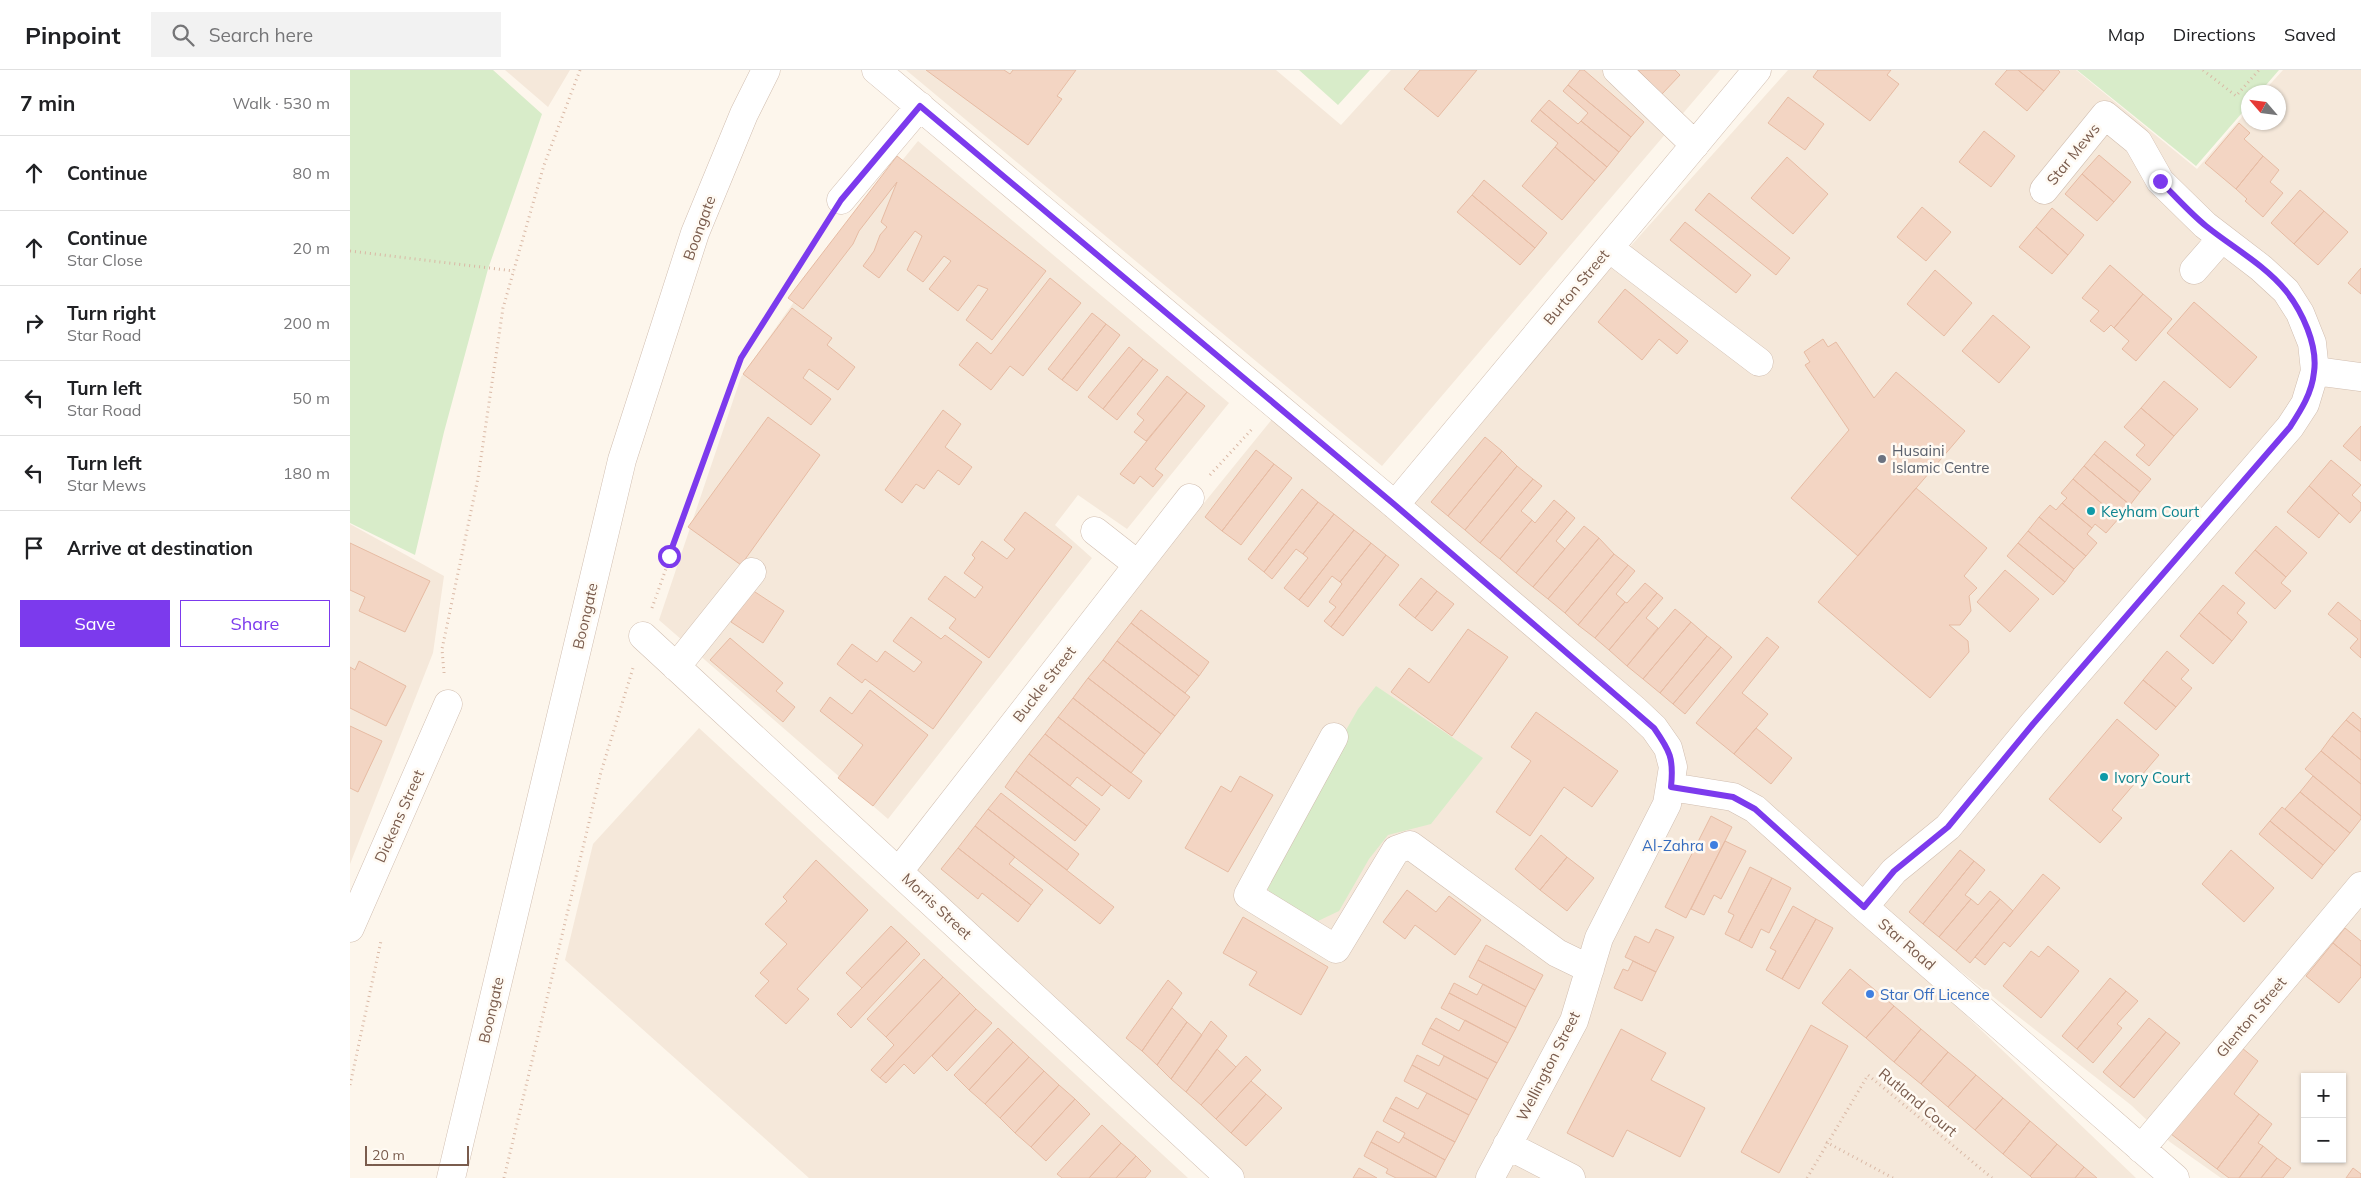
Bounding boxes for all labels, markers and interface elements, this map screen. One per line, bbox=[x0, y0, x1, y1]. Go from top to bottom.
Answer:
search box bbox=[151, 12, 501, 57]
text: Pinpoint bbox=[25, 20, 121, 50]
icon: search bbox=[169, 21, 197, 49]
text: Search here bbox=[209, 23, 313, 47]
text: Map bbox=[2108, 23, 2145, 46]
text: Directions bbox=[2173, 23, 2256, 46]
text: Saved bbox=[2284, 23, 2336, 46]
north arrow bbox=[2241, 85, 2286, 130]
text: 7 min bbox=[20, 90, 75, 116]
text: Walk · 530 m bbox=[232, 93, 330, 113]
street label: Star Mews bbox=[2042, 119, 2104, 189]
icon: ahead bbox=[20, 159, 48, 187]
text: Continue bbox=[67, 161, 147, 185]
text: 80 m bbox=[293, 163, 330, 183]
route end bbox=[2149, 170, 2172, 193]
street label: Boongate bbox=[679, 193, 719, 263]
text: Continue bbox=[67, 226, 147, 250]
icon: ahead bbox=[20, 234, 48, 262]
text: 20 m bbox=[293, 238, 330, 258]
street label: Burton Street bbox=[1539, 245, 1613, 329]
text: Star Close bbox=[67, 250, 143, 270]
text: Turn right bbox=[67, 301, 156, 325]
icon: right bbox=[20, 309, 48, 337]
text: 200 m bbox=[283, 313, 330, 333]
text: Star Road bbox=[67, 325, 141, 345]
text: Turn left bbox=[67, 376, 142, 400]
icon: left bbox=[20, 384, 48, 412]
text: 50 m bbox=[293, 388, 330, 408]
text: Star Road bbox=[67, 400, 141, 420]
place label: Husaini Islamic Centre bbox=[1892, 441, 1989, 477]
text: Turn left bbox=[67, 451, 142, 475]
marker: Husaini Islamic Centre bbox=[1876, 453, 1888, 465]
icon: left bbox=[20, 459, 48, 487]
text: 180 m bbox=[283, 463, 330, 483]
text: Star Mews bbox=[67, 475, 146, 495]
place label: Keyham Court bbox=[2101, 502, 2199, 521]
marker: Keyham Court bbox=[2085, 505, 2097, 517]
icon: arrive bbox=[20, 534, 48, 562]
text: Arrive at destination bbox=[67, 536, 253, 560]
route start bbox=[658, 545, 681, 568]
street label: Boongate bbox=[568, 581, 602, 651]
button: Save bbox=[20, 600, 170, 647]
button: Share bbox=[180, 600, 330, 647]
street label: Buckle Street bbox=[1008, 642, 1080, 726]
street label: Dickens Street bbox=[370, 767, 428, 865]
place label: Ivory Court bbox=[2114, 768, 2190, 787]
marker: Ivory Court bbox=[2098, 771, 2110, 783]
place label: Al-Zahra bbox=[1642, 836, 1704, 855]
marker: Al-Zahra bbox=[1708, 839, 1720, 851]
street label: Morris Street bbox=[898, 869, 976, 943]
street label: Star Road bbox=[1874, 914, 1940, 974]
street label: Glenton Street bbox=[2212, 973, 2290, 1061]
street label: Boongate bbox=[474, 975, 508, 1045]
place label: Star Off Licence bbox=[1880, 985, 1990, 1004]
marker: Star Off Licence bbox=[1864, 988, 1876, 1000]
street label: Wellington Street bbox=[1512, 1008, 1584, 1124]
street label: Rutland Court bbox=[1875, 1064, 1961, 1140]
map controls bbox=[2301, 1073, 2346, 1163]
button: + bbox=[2301, 1073, 2346, 1118]
button: − bbox=[2301, 1118, 2346, 1163]
scale bar bbox=[365, 1143, 469, 1166]
text: 20 m bbox=[372, 1146, 405, 1164]

